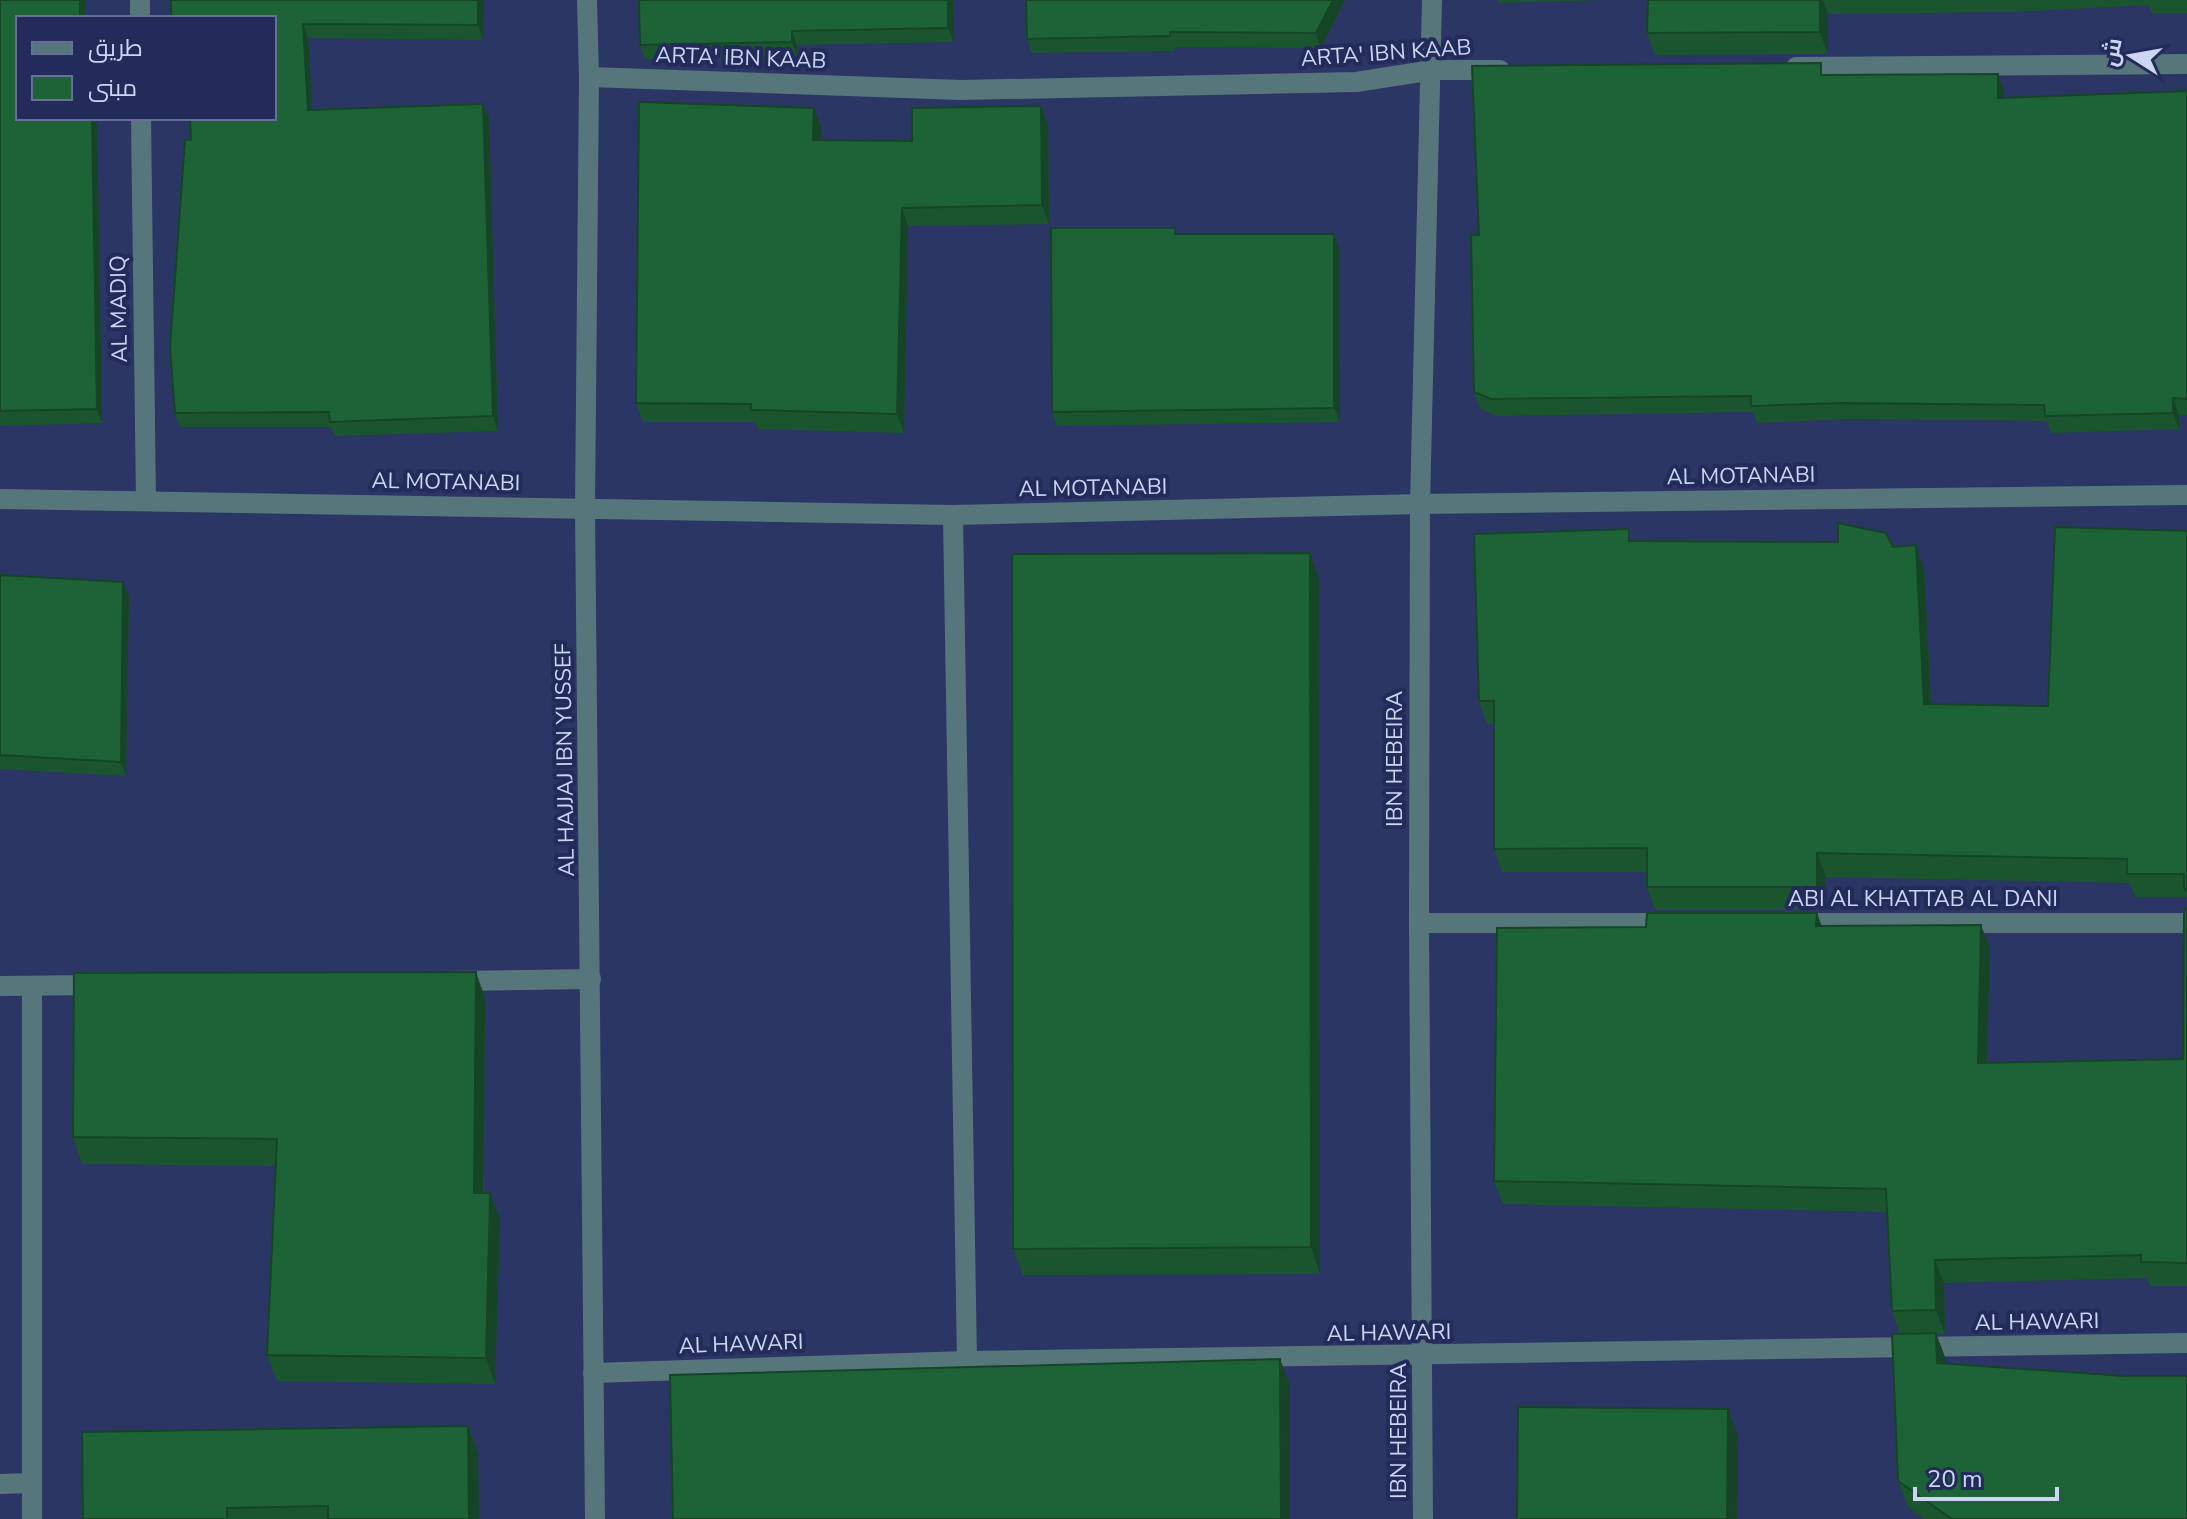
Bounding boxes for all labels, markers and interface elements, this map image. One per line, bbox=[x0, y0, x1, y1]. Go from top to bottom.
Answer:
legend bbox=[16, 16, 276, 120]
north arrow bbox=[2091, 16, 2171, 96]
text: طريق bbox=[88, 32, 143, 64]
street label: ARTA' IBN KAAB bbox=[1300, 32, 1472, 74]
text: ش bbox=[2095, 36, 2130, 69]
street label: ARTA' IBN KAAB bbox=[655, 40, 827, 76]
text: مبنى bbox=[88, 72, 137, 104]
street label: AL MADIQ bbox=[103, 255, 135, 363]
street label: AL MOTANABI bbox=[1666, 460, 1816, 492]
street label: AL MOTANABI bbox=[371, 466, 521, 498]
street label: AL MOTANABI bbox=[1018, 472, 1168, 504]
street label: AL HAJJAJ IBN YUSSEF bbox=[548, 643, 582, 877]
street label: IBN HEBEIRA bbox=[1380, 691, 1410, 827]
street label: ABI AL KHATTAB AL DANI bbox=[1788, 884, 2058, 914]
street label: AL HAWARI bbox=[1974, 1306, 2100, 1338]
street label: AL HAWARI bbox=[1326, 1317, 1452, 1349]
street label: AL HAWARI bbox=[678, 1327, 804, 1361]
street label: IBN HEBEIRA bbox=[1384, 1363, 1414, 1499]
scale bar bbox=[1915, 1451, 2057, 1501]
text: 20 m bbox=[1927, 1463, 1983, 1495]

